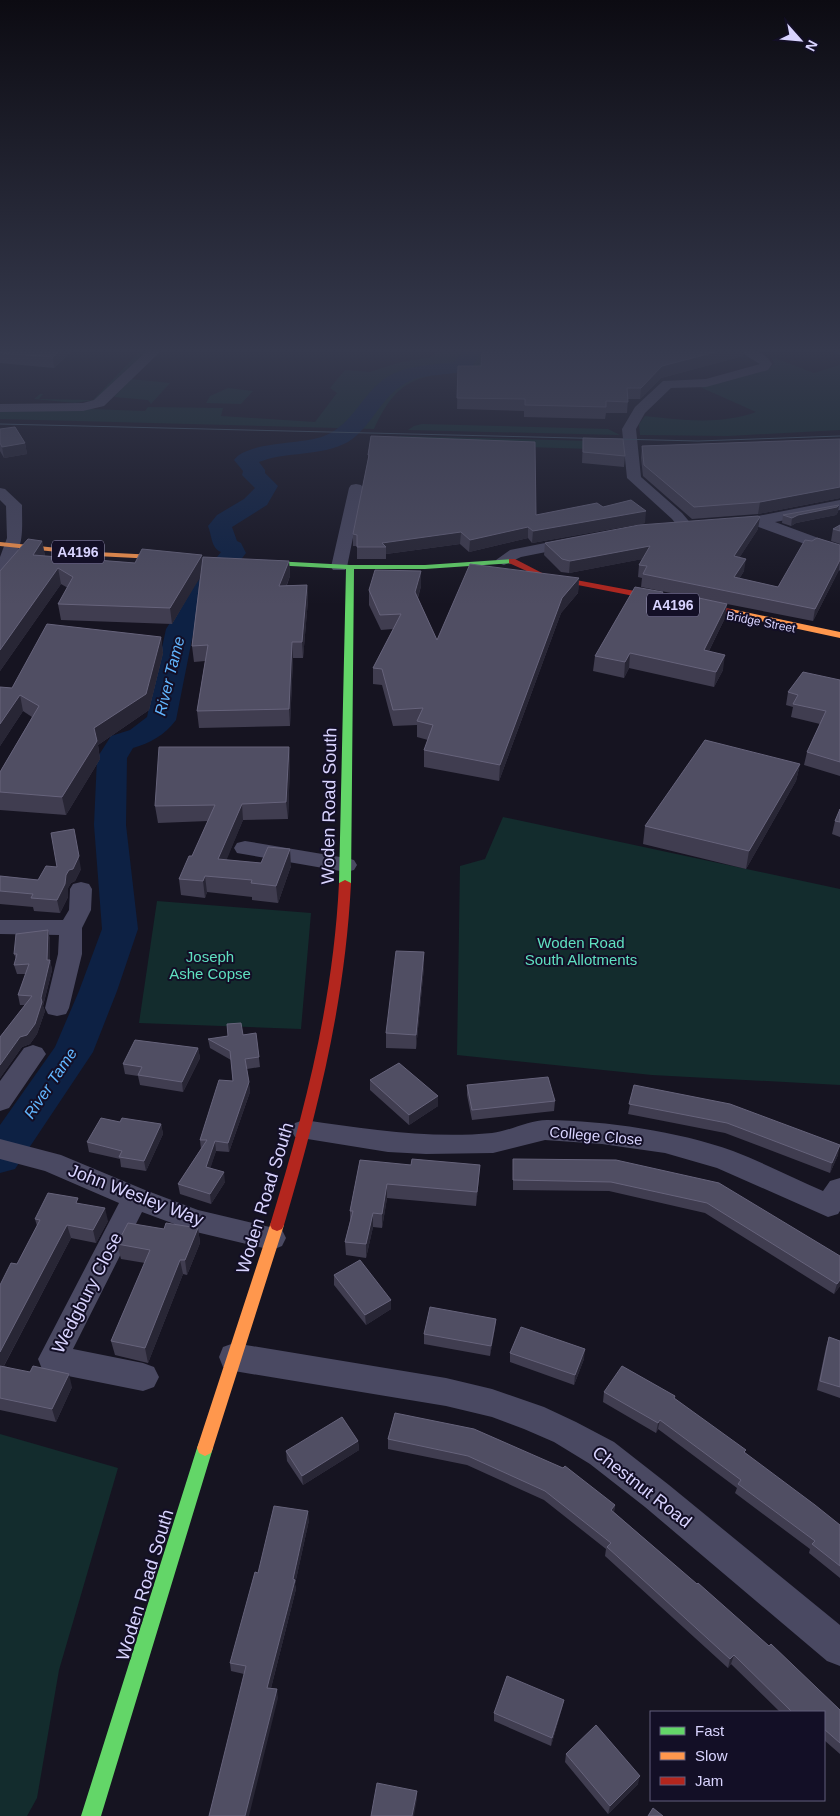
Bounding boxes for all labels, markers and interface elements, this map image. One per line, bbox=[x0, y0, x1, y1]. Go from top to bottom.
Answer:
north arrow bbox=[775, 15, 825, 65]
text: N bbox=[802, 38, 821, 54]
road number: A4196 bbox=[52, 540, 104, 564]
road number: A4196 bbox=[647, 594, 699, 616]
street label: Bridge Street bbox=[725, 608, 797, 636]
water label: River Tame bbox=[151, 635, 188, 718]
street label: Woden Road South bbox=[318, 727, 340, 885]
park label: Woden Road South Allotments bbox=[525, 934, 637, 968]
park label: Joseph Ashe Copse bbox=[169, 948, 251, 982]
water label: River Tame bbox=[21, 1045, 80, 1122]
street label: Woden Road South bbox=[233, 1120, 297, 1276]
street label: College Close bbox=[549, 1123, 643, 1148]
street label: John Wesley Way bbox=[66, 1160, 206, 1230]
street label: Wedgbury Close bbox=[48, 1229, 126, 1357]
street label: Chestnut Road bbox=[589, 1442, 695, 1532]
street label: Woden Road South bbox=[113, 1507, 177, 1663]
legend bbox=[650, 1711, 825, 1801]
text: Fast bbox=[695, 1722, 725, 1739]
text: Slow bbox=[695, 1747, 728, 1764]
text: Jam bbox=[695, 1772, 723, 1789]

